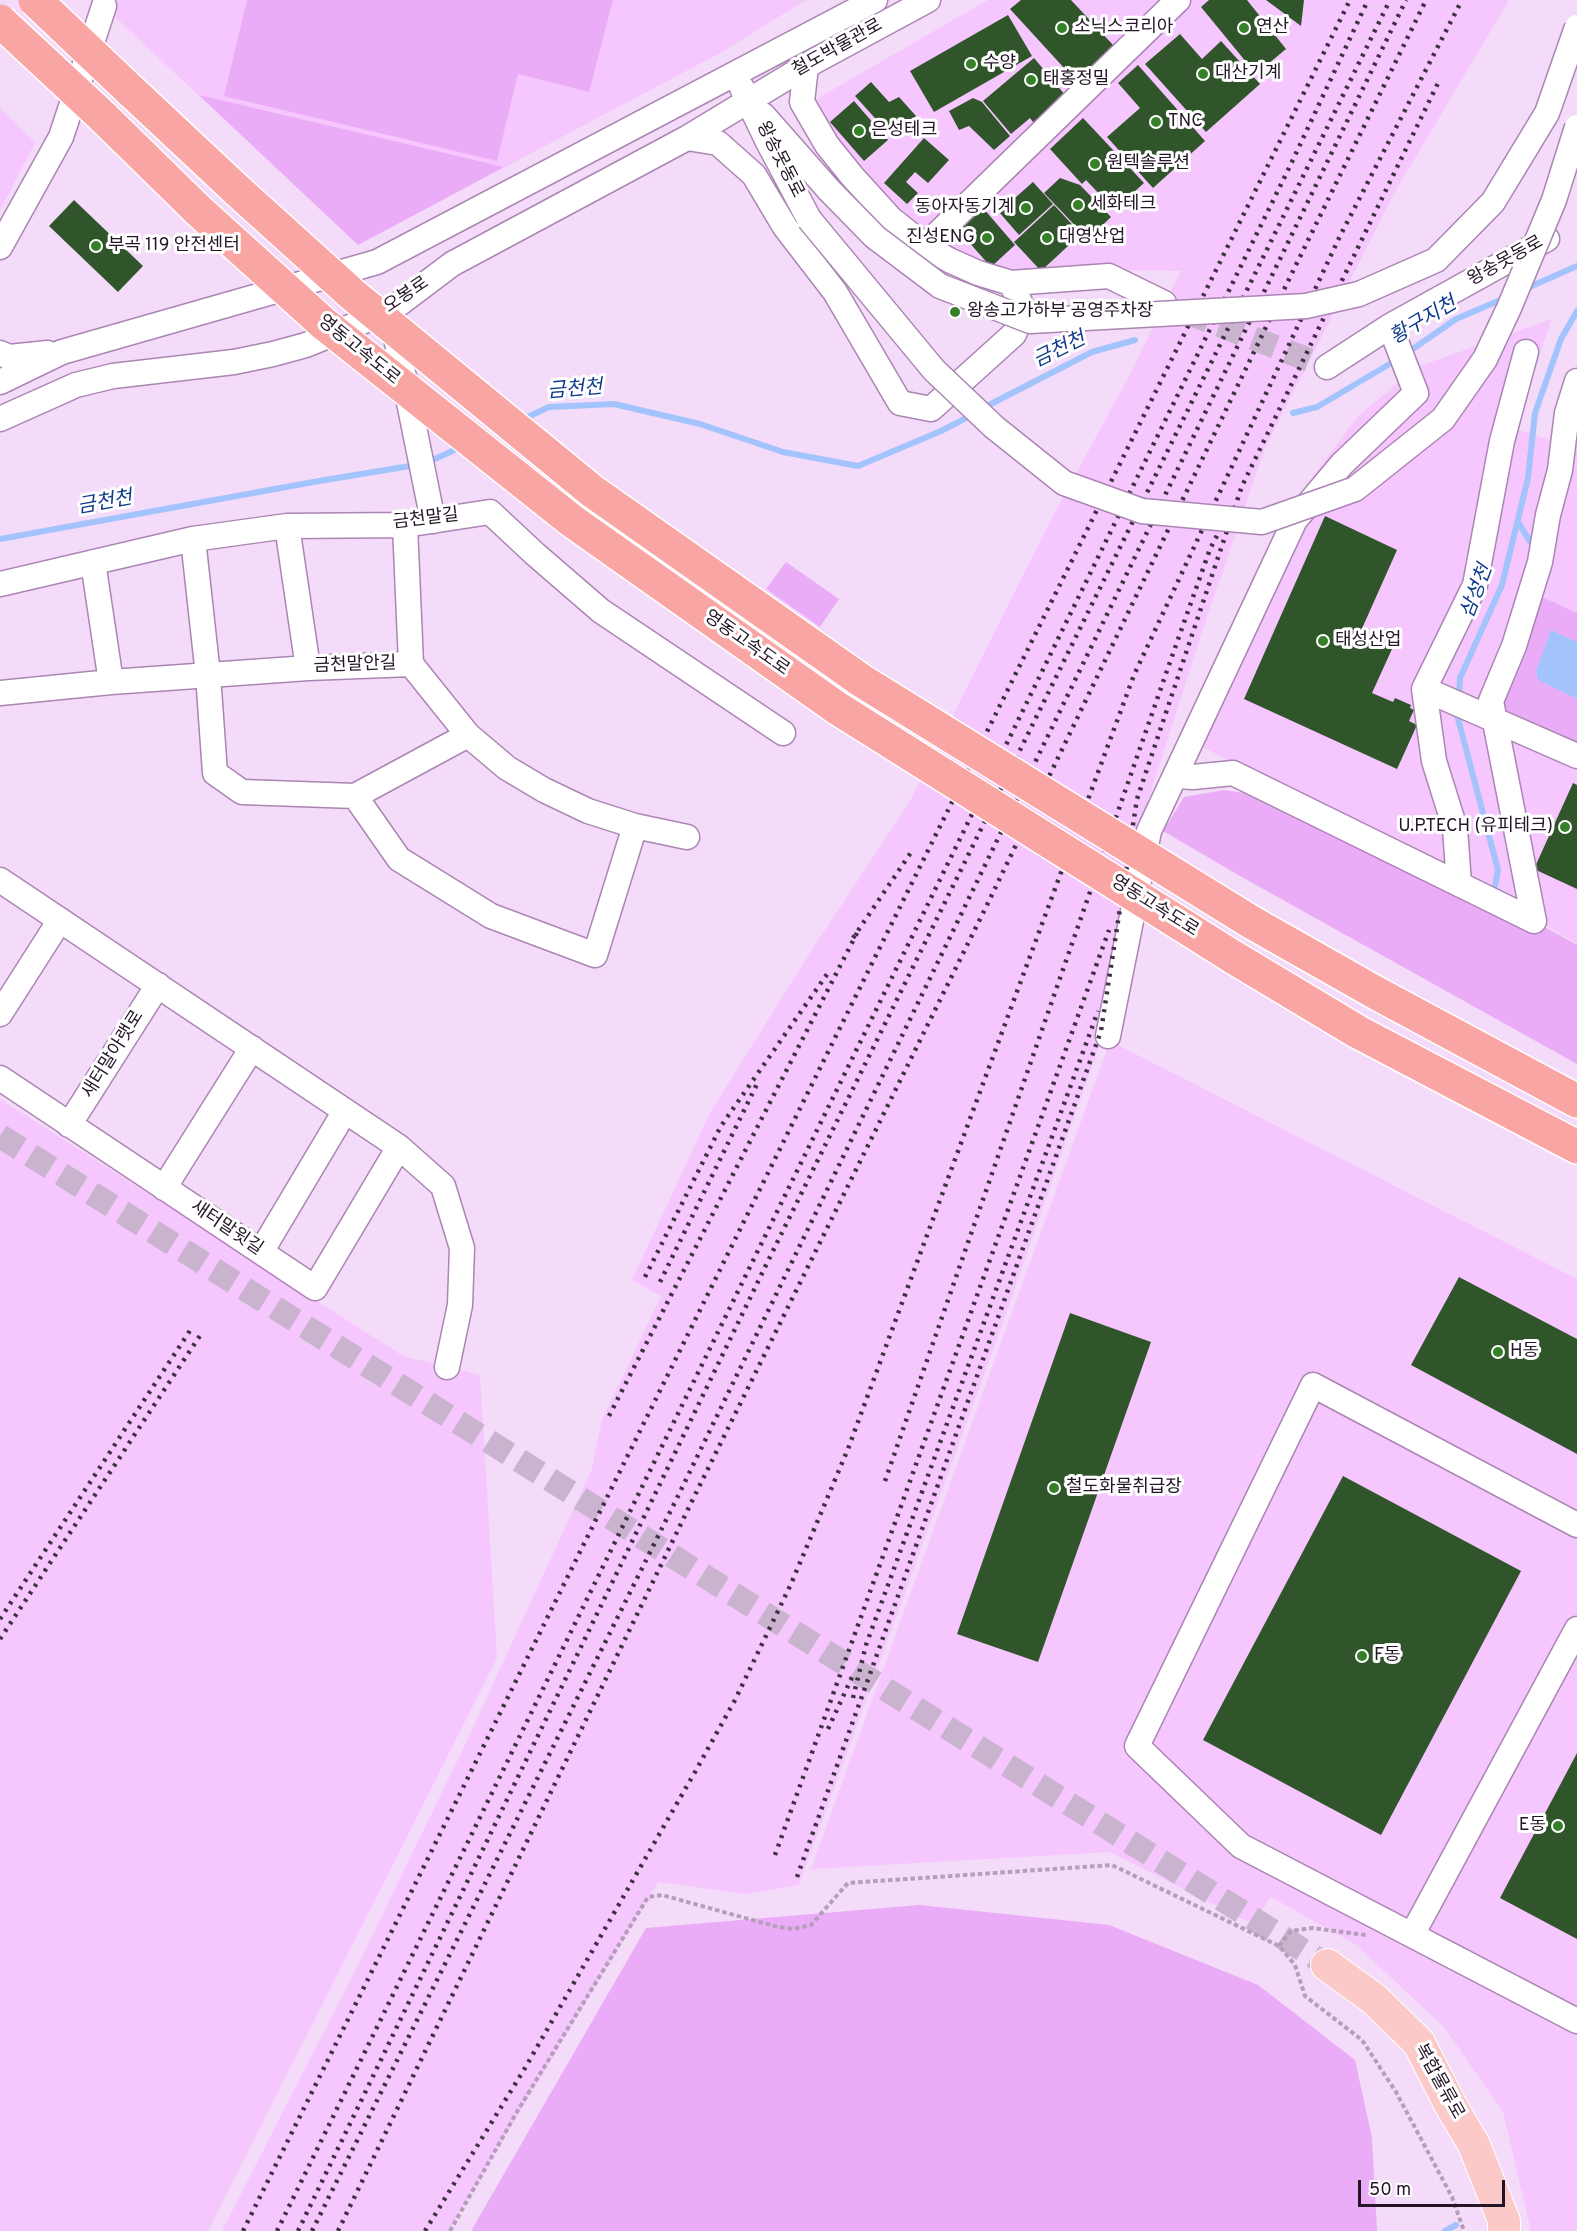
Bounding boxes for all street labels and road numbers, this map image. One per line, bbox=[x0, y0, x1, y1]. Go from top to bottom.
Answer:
street label: 철도박물관로 bbox=[789, 15, 887, 83]
street label: 왕송못동로 bbox=[751, 118, 807, 202]
street label: 왕송못동로 bbox=[1465, 232, 1547, 292]
street label: 오봉로 bbox=[380, 273, 434, 319]
street label: 영동고속도로 bbox=[313, 311, 403, 391]
street label: 금천말길 bbox=[392, 505, 460, 535]
street label: 영동고속도로 bbox=[699, 607, 793, 681]
street label: 금천말안길 bbox=[313, 654, 397, 678]
street label: 영동고속도로 bbox=[1106, 872, 1202, 942]
street label: 새터말아랫로 bbox=[79, 1007, 149, 1103]
street label: 새터말윗길 bbox=[186, 1197, 266, 1261]
street label: 복합물류로 bbox=[1408, 2041, 1468, 2123]

